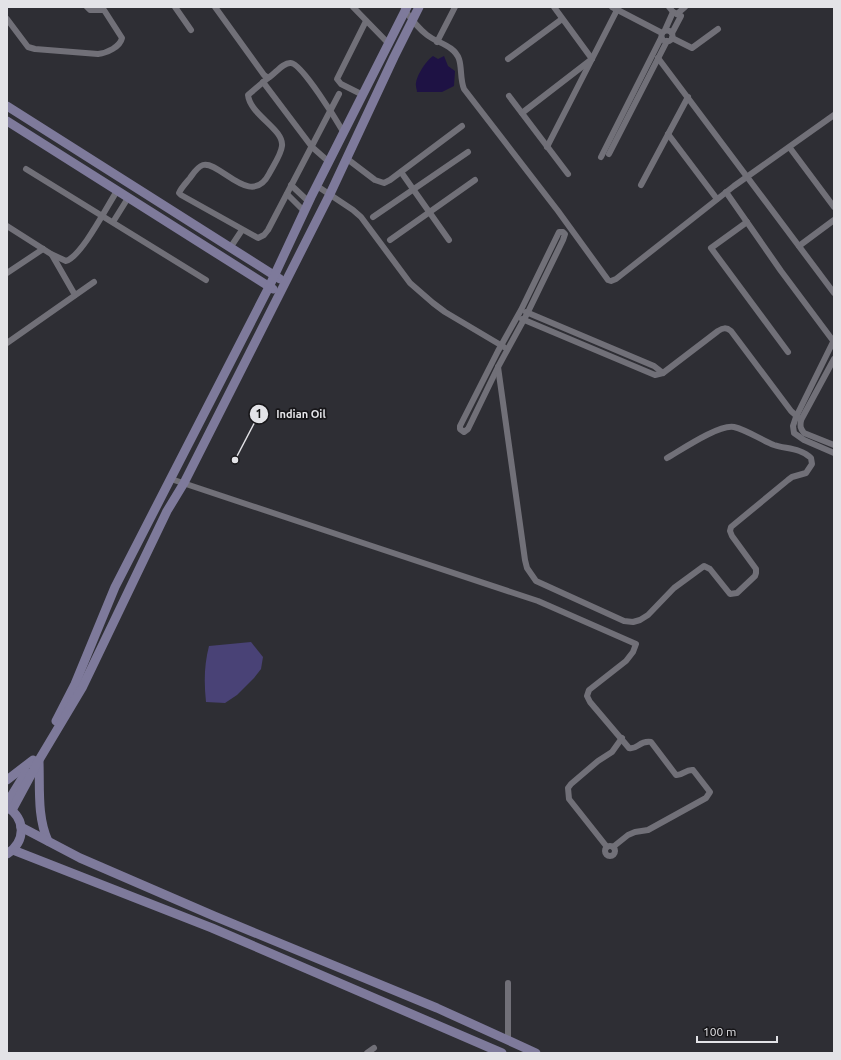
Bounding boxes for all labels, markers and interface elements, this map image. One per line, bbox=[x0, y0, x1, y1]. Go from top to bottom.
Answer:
callout: Indian Oil bbox=[249, 403, 334, 426]
text: 1 bbox=[256, 407, 262, 420]
text: Indian Oil bbox=[276, 408, 326, 420]
scale bar bbox=[697, 1018, 777, 1044]
text: 100 m bbox=[703, 1025, 736, 1038]

